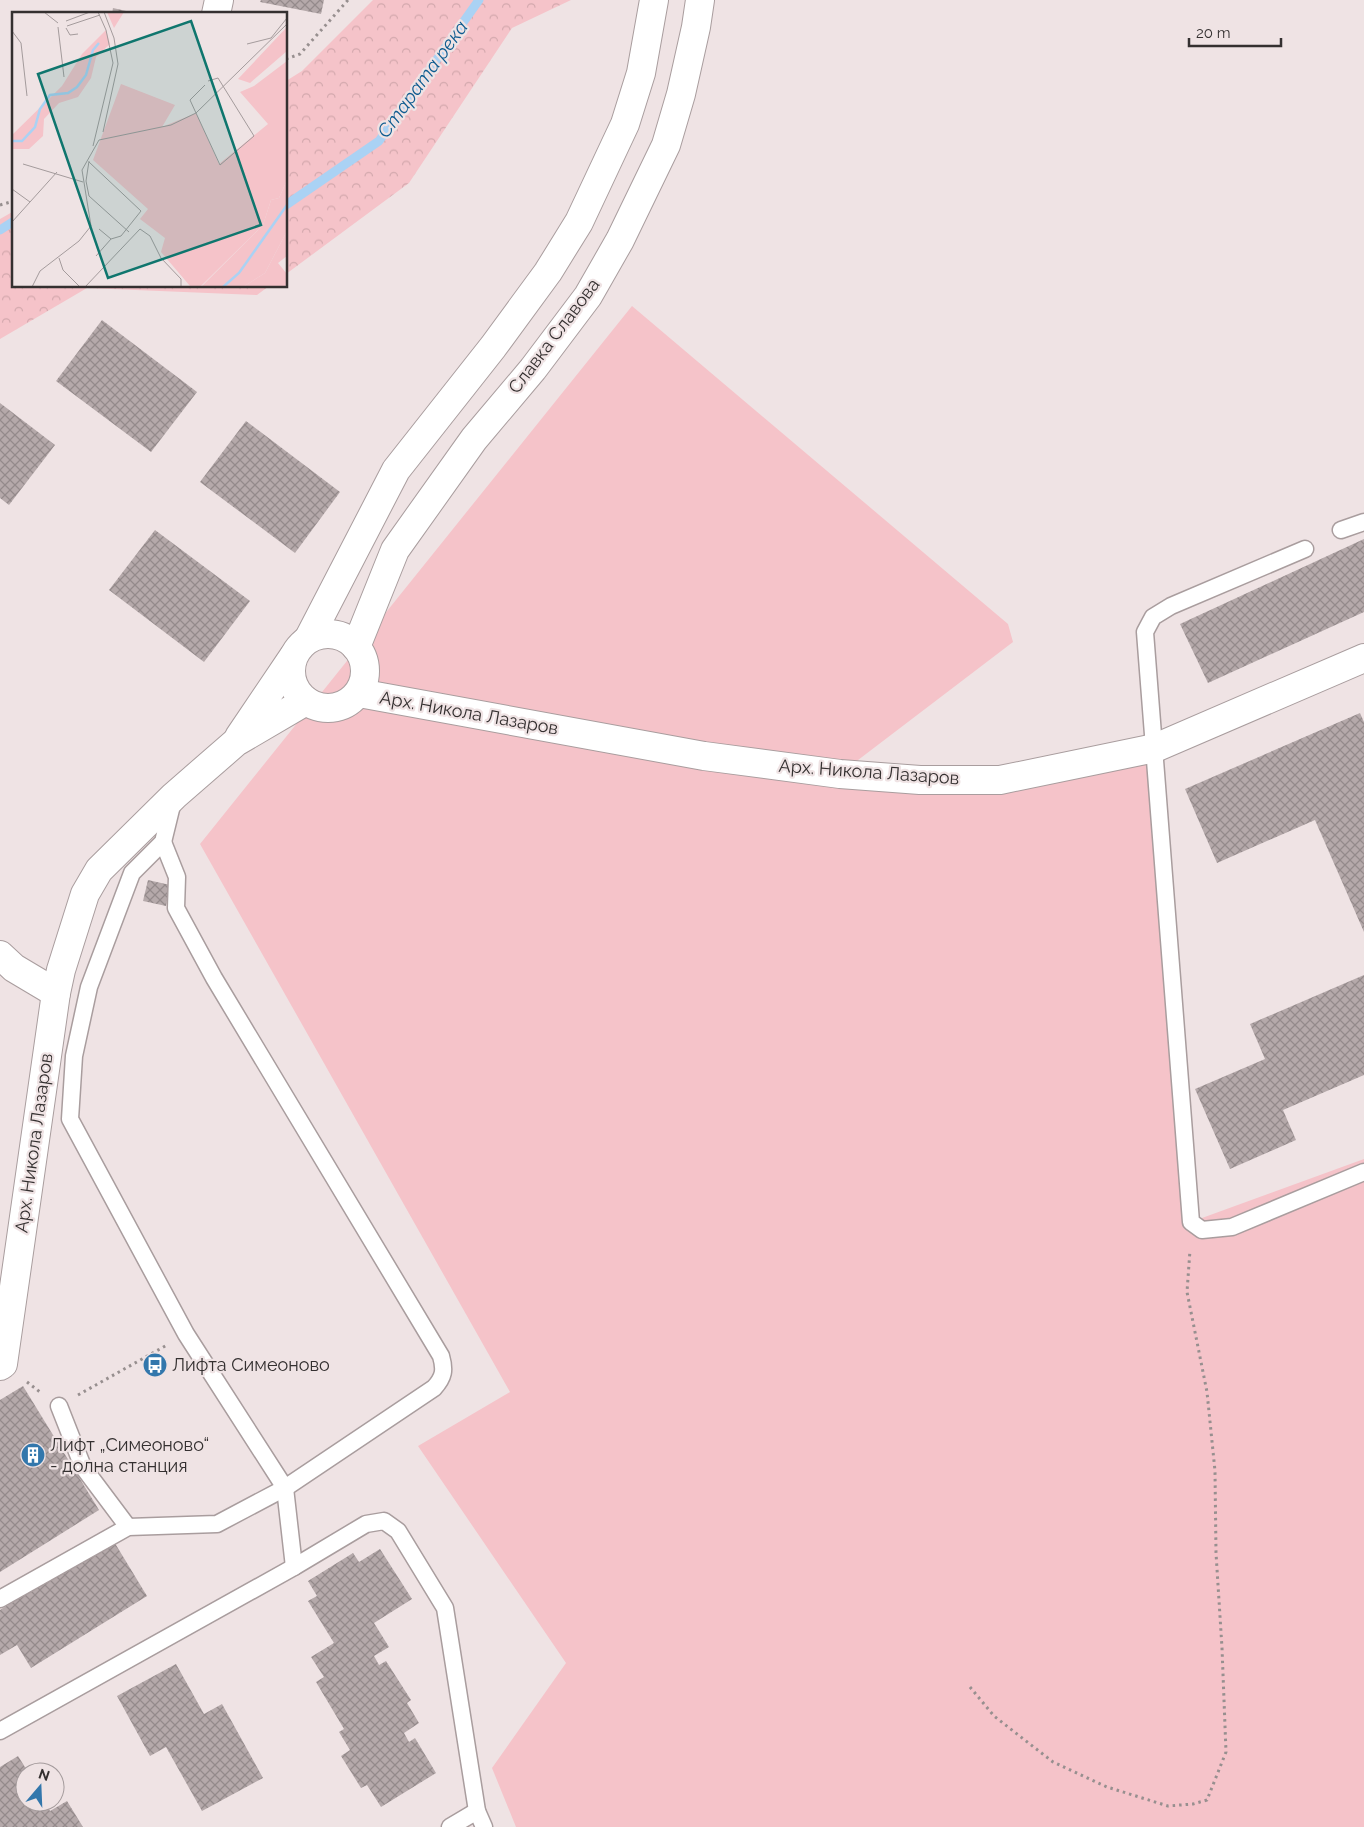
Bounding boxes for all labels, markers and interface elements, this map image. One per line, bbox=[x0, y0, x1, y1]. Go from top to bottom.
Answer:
inset map bbox=[12, 12, 288, 288]
scale bar bbox=[1189, 15, 1282, 47]
water label: Старата река bbox=[372, 16, 472, 142]
text: 20 m bbox=[1196, 24, 1231, 42]
street label: Славка Славова bbox=[504, 274, 603, 397]
street label: Арх. Никола Лазаров bbox=[378, 686, 560, 739]
street label: Арх. Никола Лазаров bbox=[778, 755, 960, 788]
street label: Арх. Никола Лазаров bbox=[11, 1052, 56, 1234]
bus stop icon: Лифта Симеоново bbox=[142, 1352, 168, 1378]
place label: Лифта Симеоново bbox=[172, 1354, 330, 1375]
place label: Лифт „Симеоново“ - долна станция bbox=[50, 1434, 209, 1476]
building icon: Лифт „Симеоново“ - долна станция bbox=[20, 1442, 46, 1468]
north arrow bbox=[15, 1762, 65, 1812]
text: N bbox=[37, 1765, 52, 1784]

